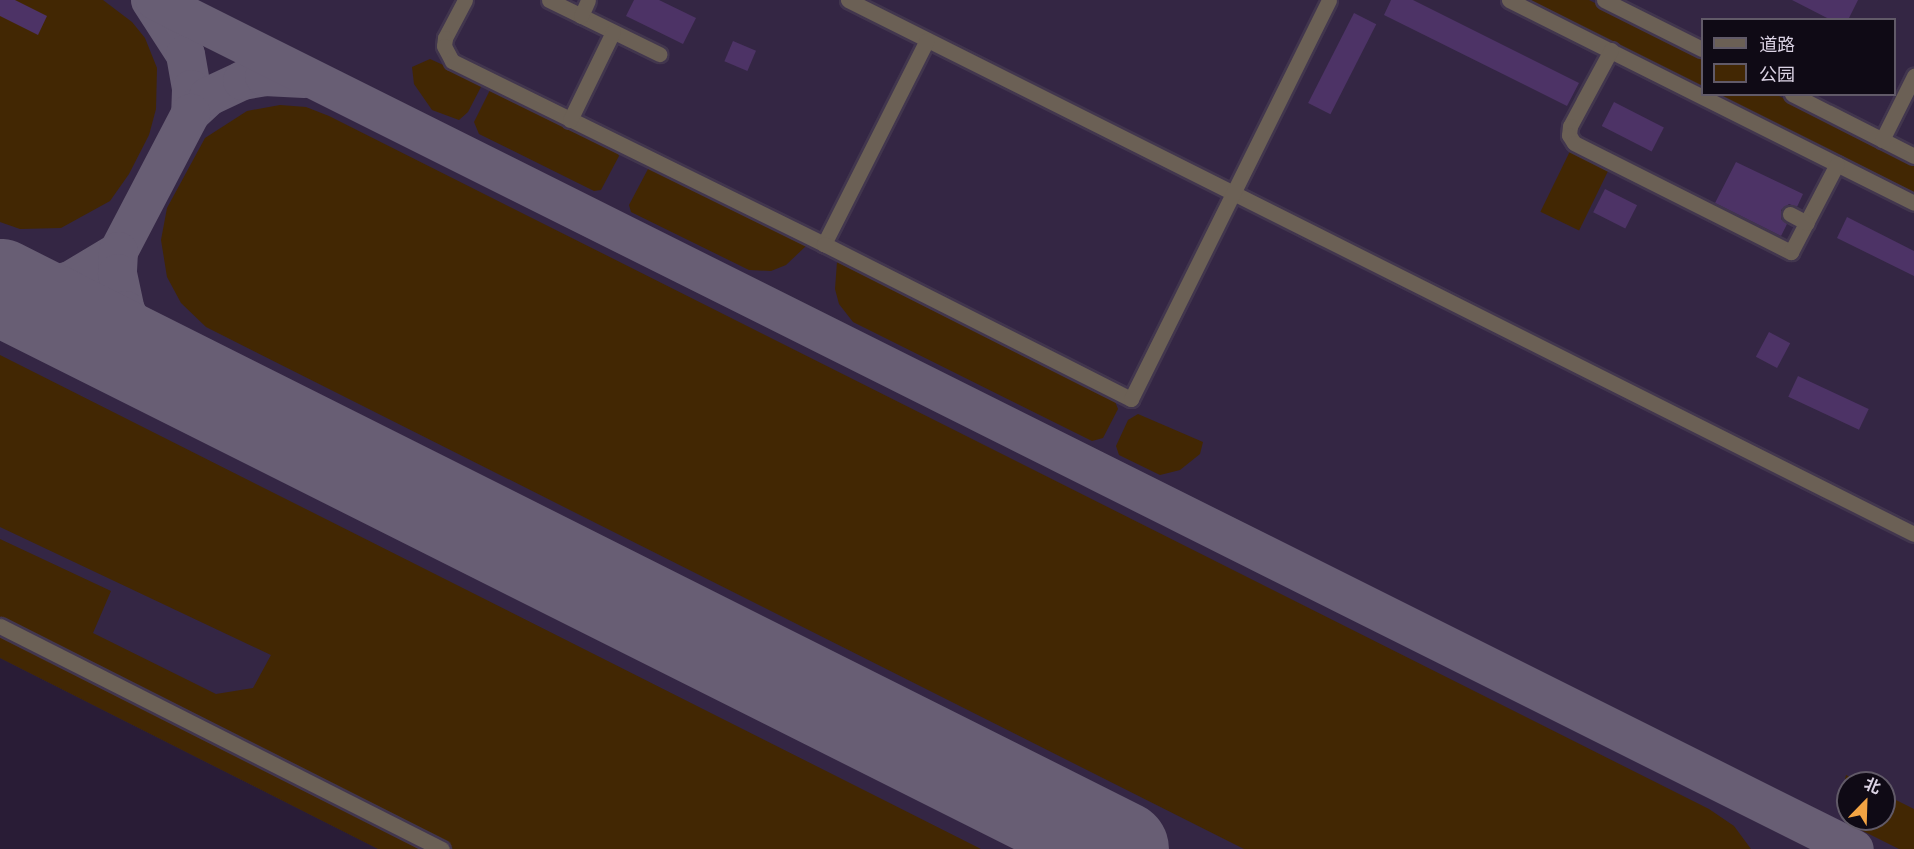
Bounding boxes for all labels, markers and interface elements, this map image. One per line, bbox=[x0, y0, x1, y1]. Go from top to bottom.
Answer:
legend bbox=[1701, 18, 1896, 96]
text: 道路 bbox=[1759, 34, 1795, 56]
text: 公园 bbox=[1759, 64, 1795, 86]
north arrow bbox=[1836, 771, 1896, 831]
text: 北 bbox=[1861, 774, 1884, 798]

